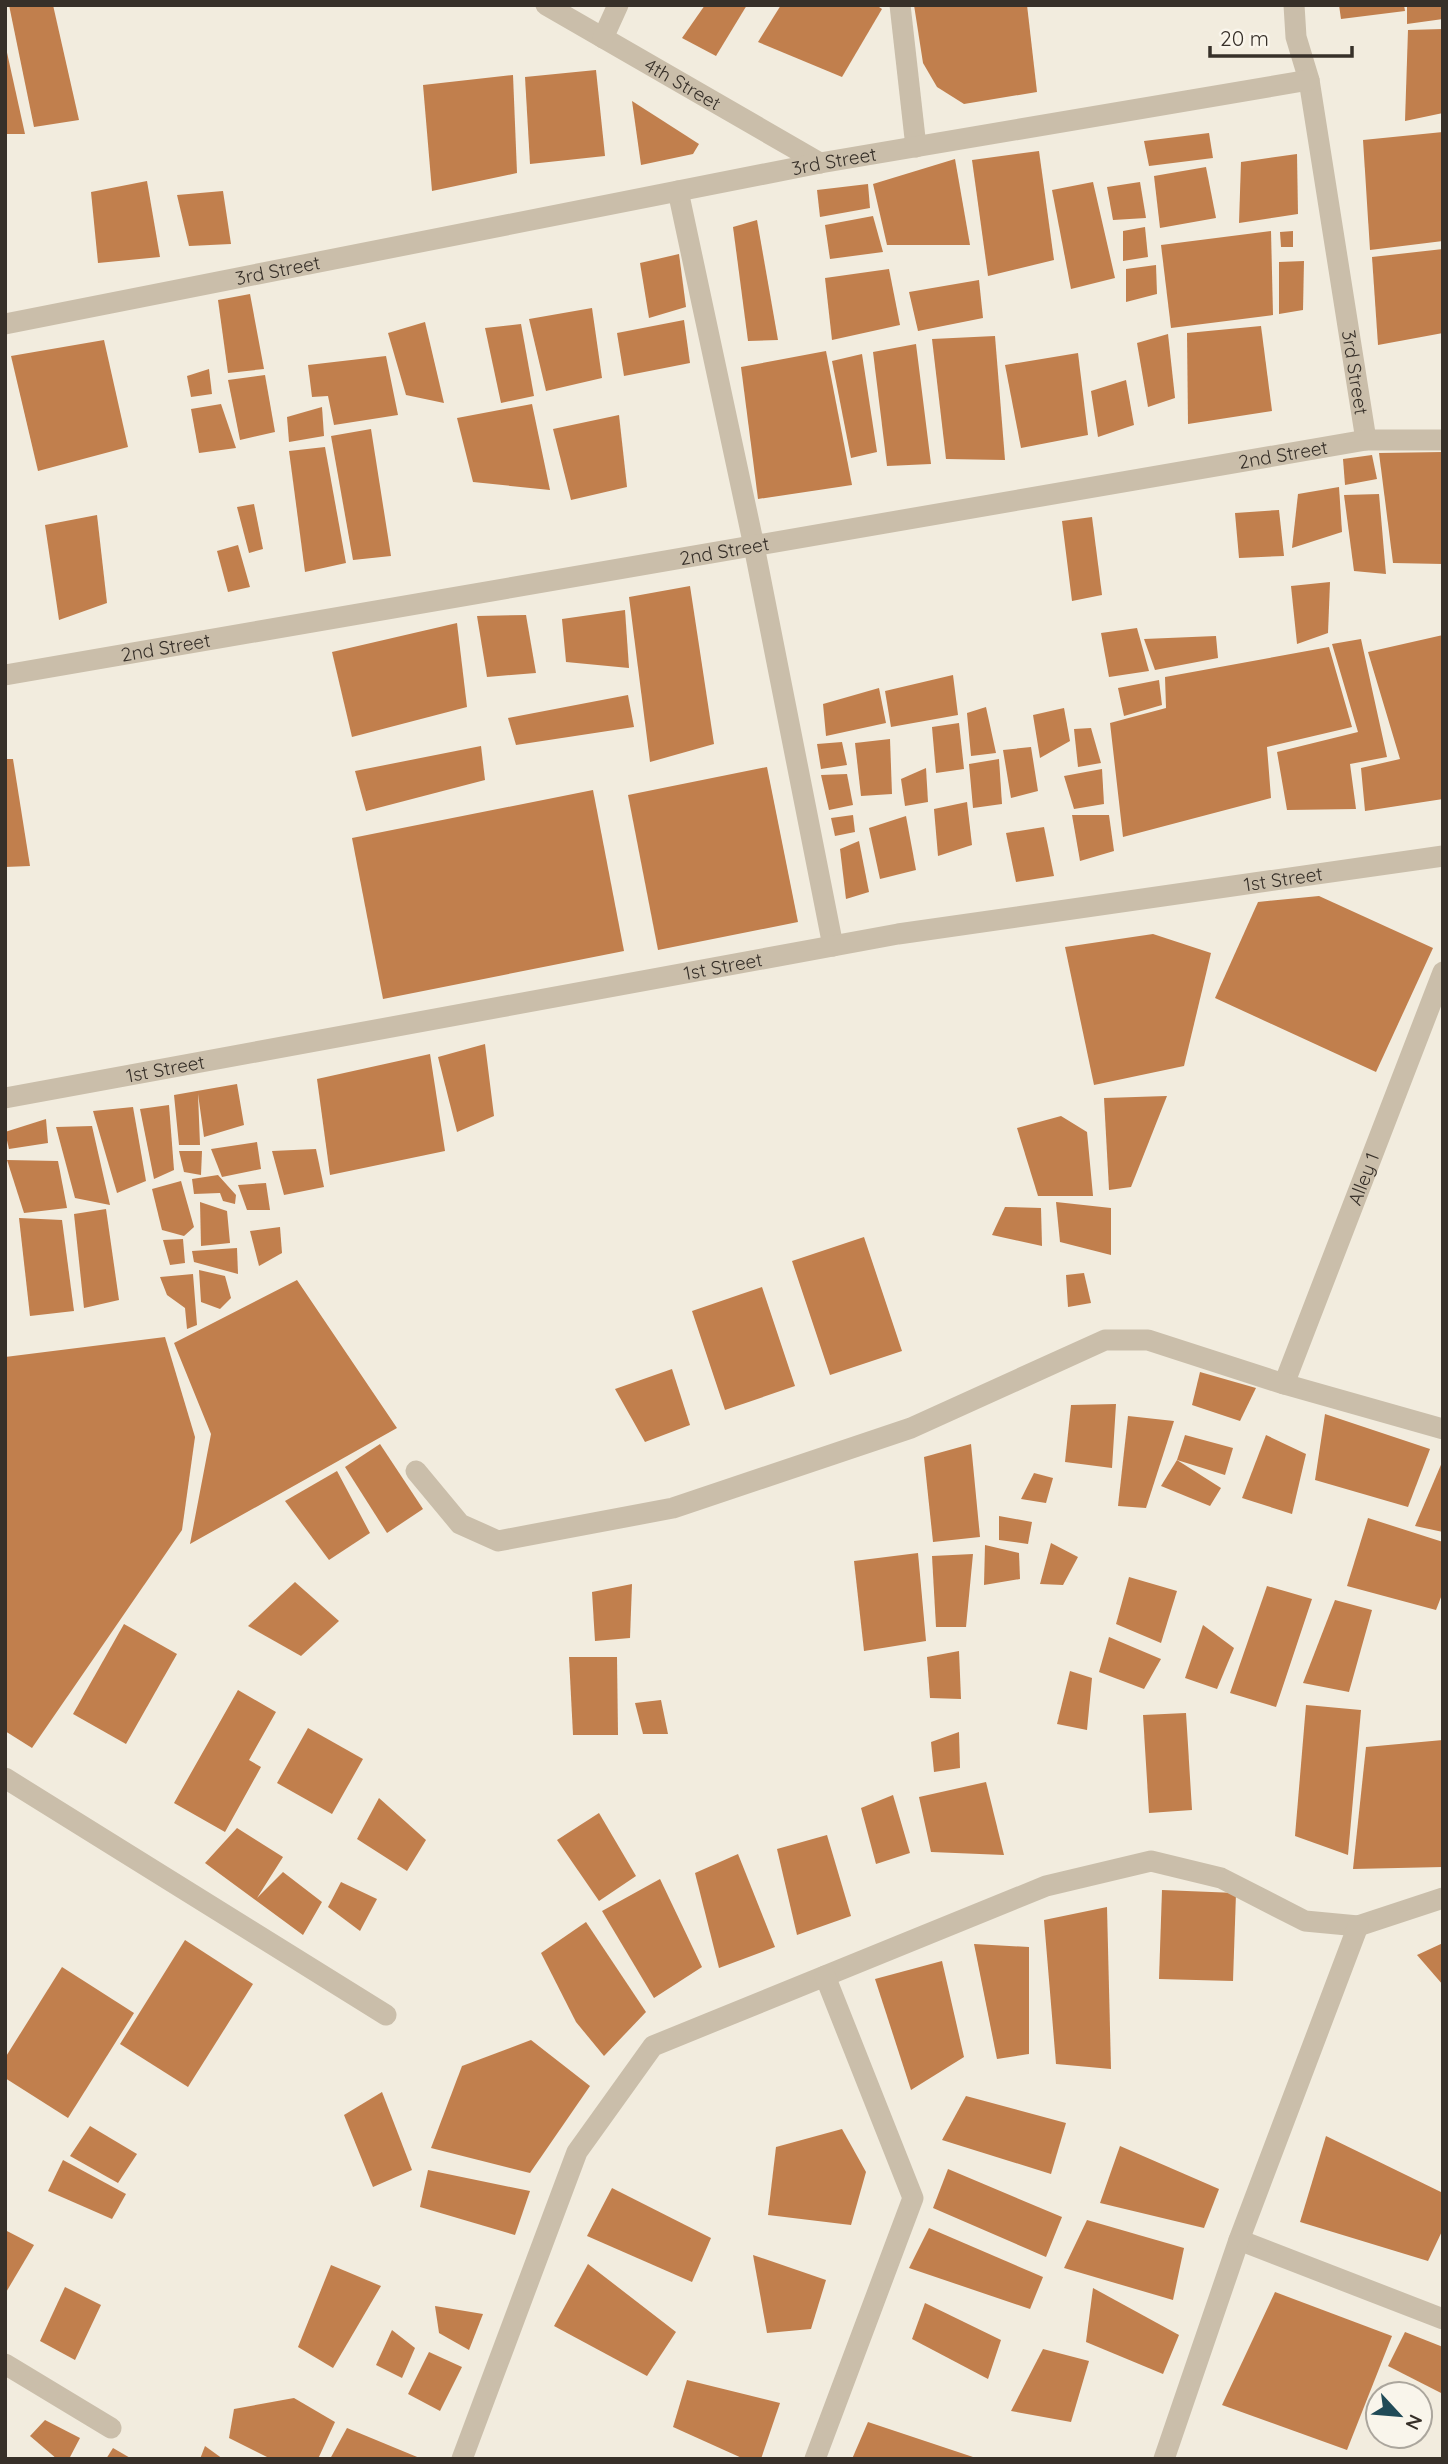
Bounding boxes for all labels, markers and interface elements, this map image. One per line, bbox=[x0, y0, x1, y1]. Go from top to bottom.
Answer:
scale bar bbox=[1210, 14, 1352, 58]
text: 20 m bbox=[1220, 25, 1269, 51]
street label: 4th Street bbox=[640, 52, 725, 115]
street label: 3rd Street bbox=[790, 142, 878, 180]
street label: 3rd Street bbox=[233, 250, 322, 290]
street label: 3rd Street bbox=[1337, 328, 1374, 417]
street label: 2nd Street bbox=[1237, 435, 1330, 474]
street label: 2nd Street bbox=[678, 531, 771, 570]
street label: 2nd Street bbox=[119, 628, 212, 667]
street label: 1st Street bbox=[1242, 861, 1324, 896]
street label: 1st Street bbox=[682, 947, 764, 985]
street label: 1st Street bbox=[124, 1050, 207, 1088]
street label: Alley 1 bbox=[1342, 1149, 1384, 1209]
north arrow bbox=[1364, 2380, 1434, 2450]
text: N bbox=[1400, 2411, 1428, 2434]

